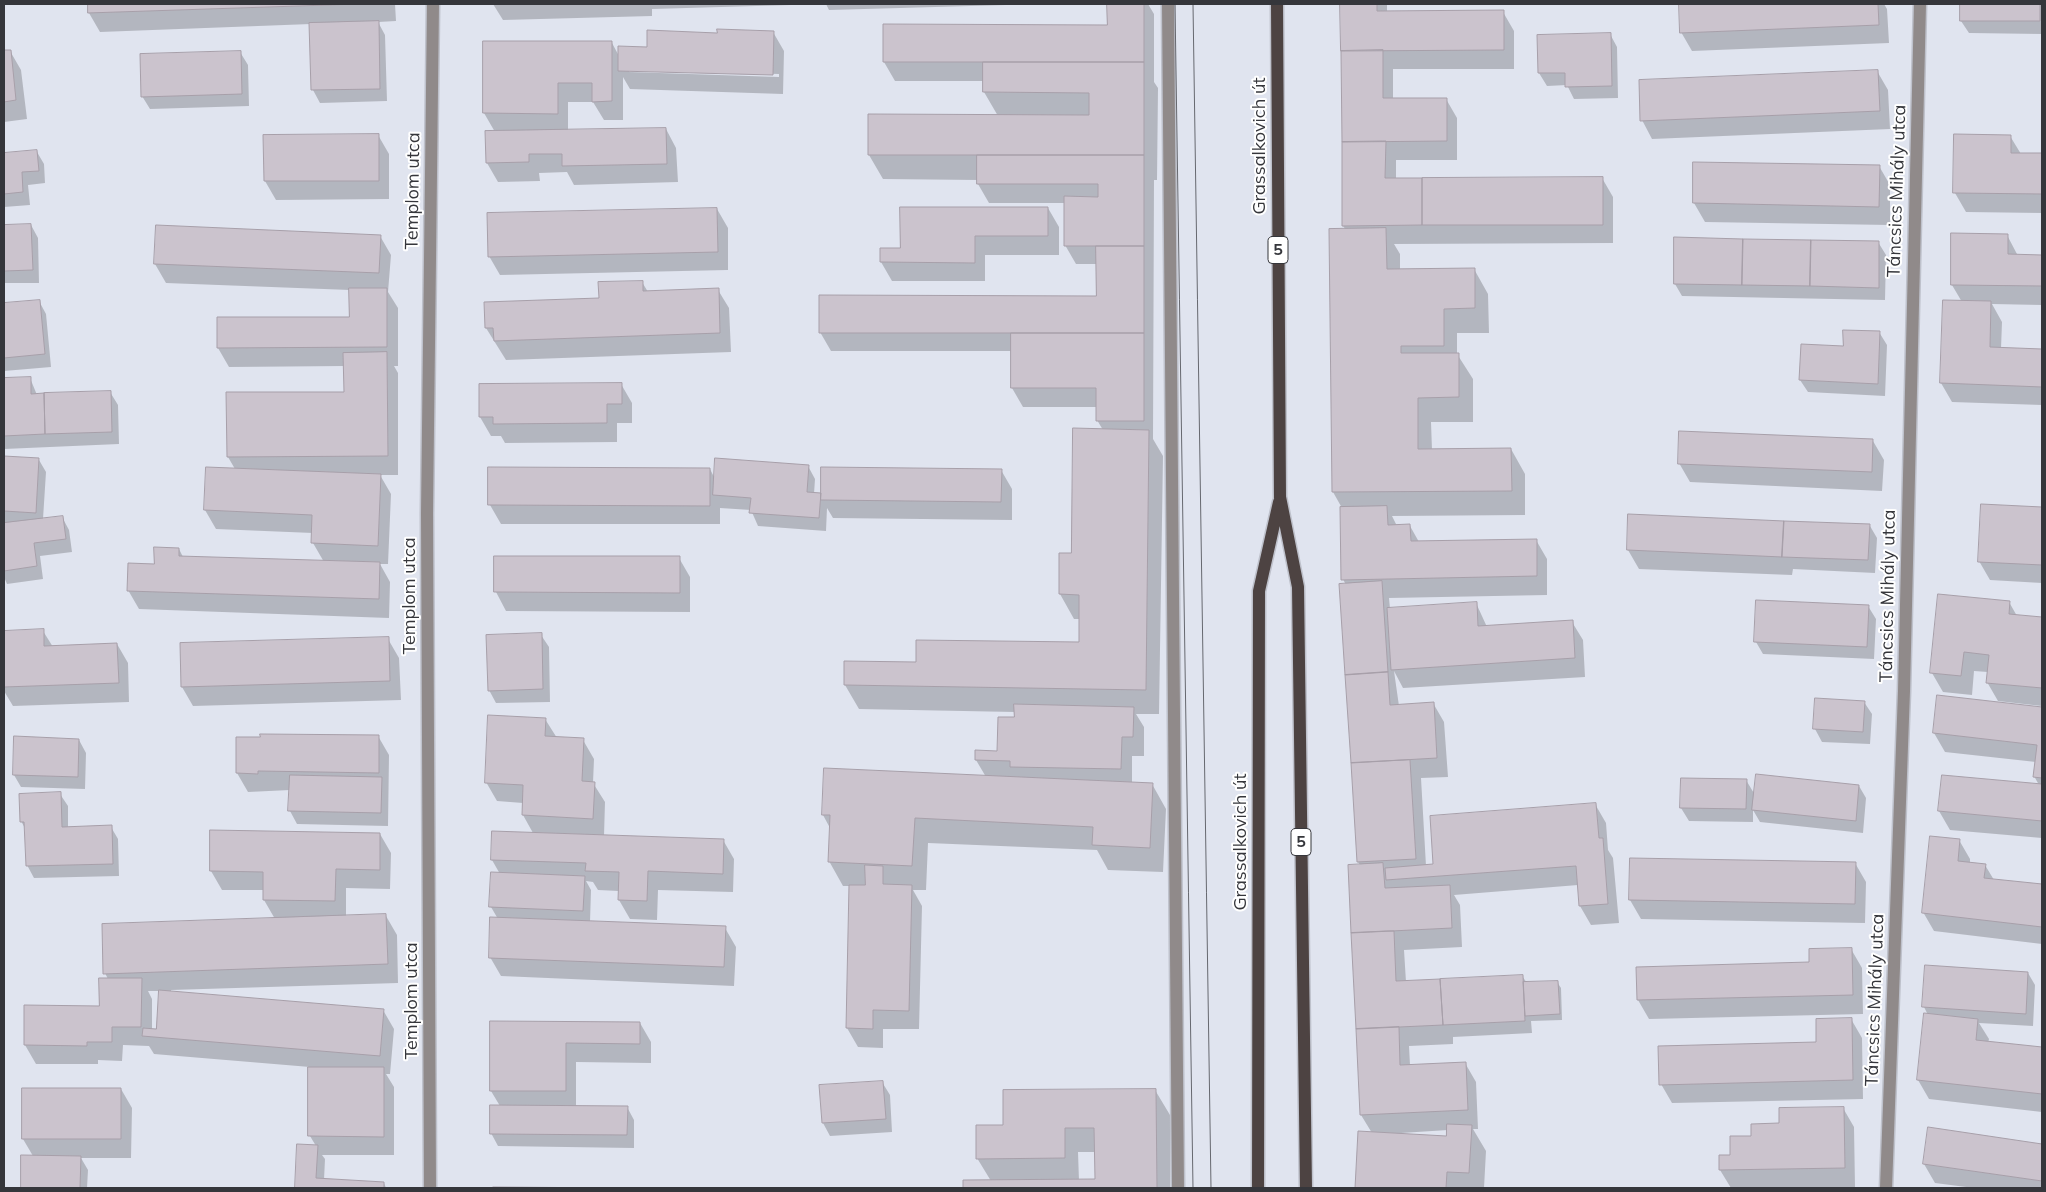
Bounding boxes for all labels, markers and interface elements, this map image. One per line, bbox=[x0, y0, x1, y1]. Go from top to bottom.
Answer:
street label: Grassalkovich út bbox=[1249, 77, 1271, 215]
street label: Táncsics Mihály utca bbox=[1883, 104, 1911, 278]
street label: Templom utca bbox=[401, 132, 425, 250]
road number: 5 bbox=[1268, 236, 1288, 264]
street label: Táncsics Mihály utca bbox=[1876, 509, 1900, 683]
street label: Templom utca bbox=[399, 537, 421, 655]
street label: Grassalkovich út bbox=[1230, 773, 1252, 911]
road number: 5 bbox=[1291, 829, 1311, 856]
street label: Táncsics Mihály utca bbox=[1861, 913, 1889, 1087]
street label: Templom utca bbox=[401, 942, 423, 1060]

